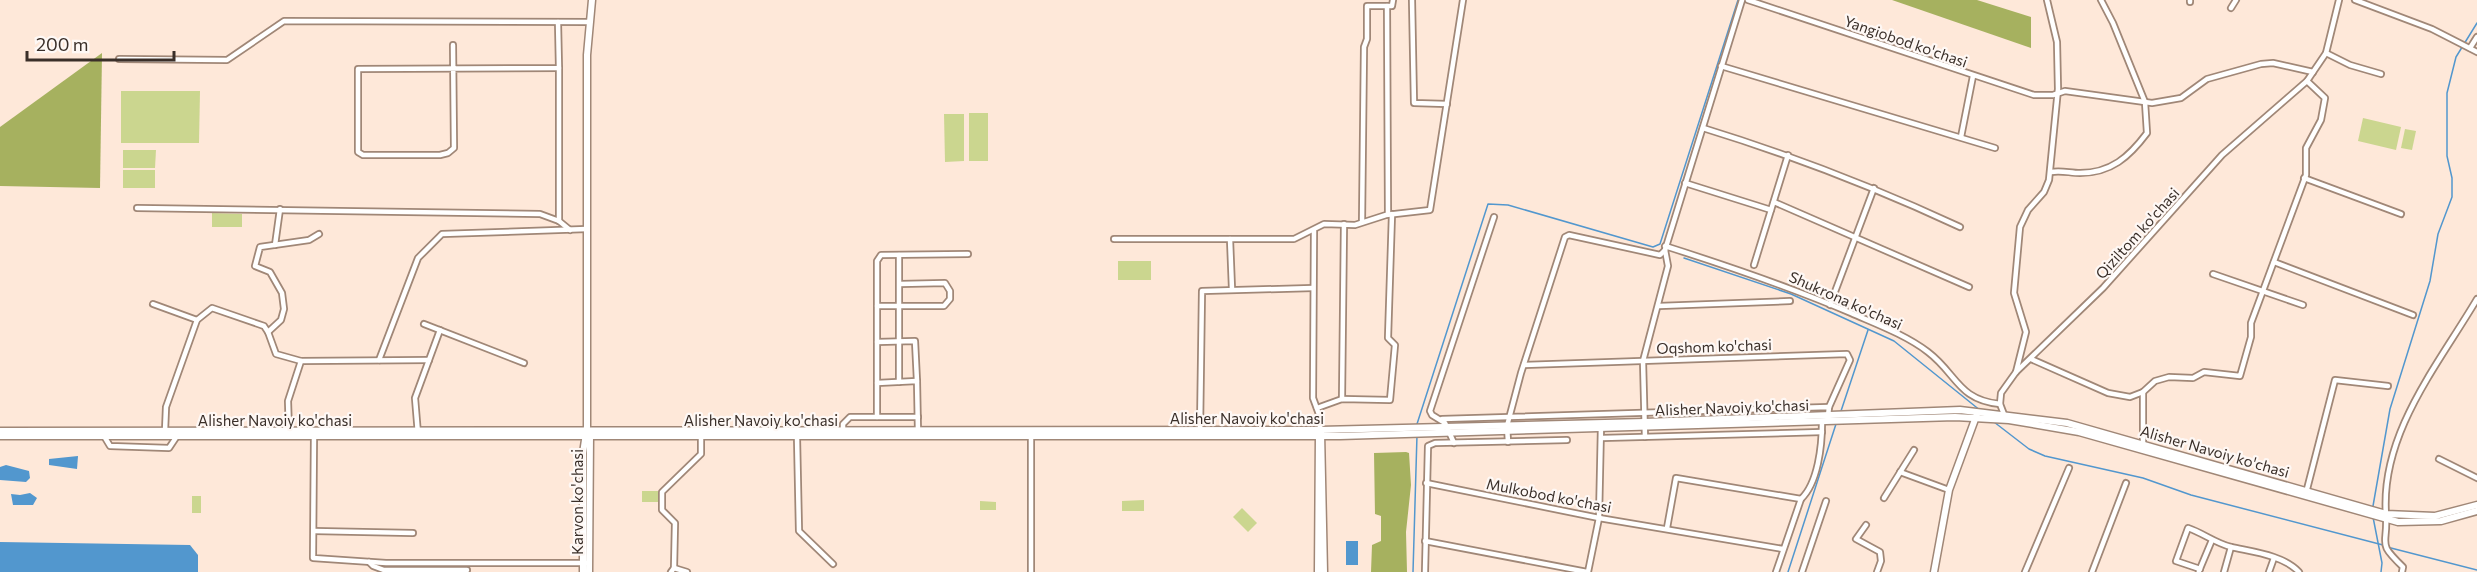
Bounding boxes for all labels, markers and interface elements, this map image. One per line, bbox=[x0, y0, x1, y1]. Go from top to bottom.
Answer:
street label: Yangiobod ko'chasi bbox=[1842, 11, 1970, 71]
scale bar bbox=[27, 24, 174, 62]
text: 200 m bbox=[36, 33, 89, 55]
street label: Qiziltom ko'chasi bbox=[2091, 184, 2183, 282]
street label: Shukrona ko'chasi bbox=[1787, 267, 1905, 333]
street label: Oqshom ko'chasi bbox=[1656, 335, 1772, 357]
street label: Alisher Navoiy ko'chasi bbox=[1655, 395, 1809, 419]
street label: Alisher Navoiy ko'chasi bbox=[1170, 409, 1324, 427]
street label: Alisher Navoiy ko'chasi bbox=[198, 411, 352, 429]
street label: Alisher Navoiy ko'chasi bbox=[684, 411, 838, 429]
street label: Alisher Navoiy ko'chasi bbox=[2138, 421, 2292, 481]
street label: Karvon ko'chasi bbox=[568, 449, 586, 555]
street label: Mulkobod ko'chasi bbox=[1485, 474, 1613, 516]

